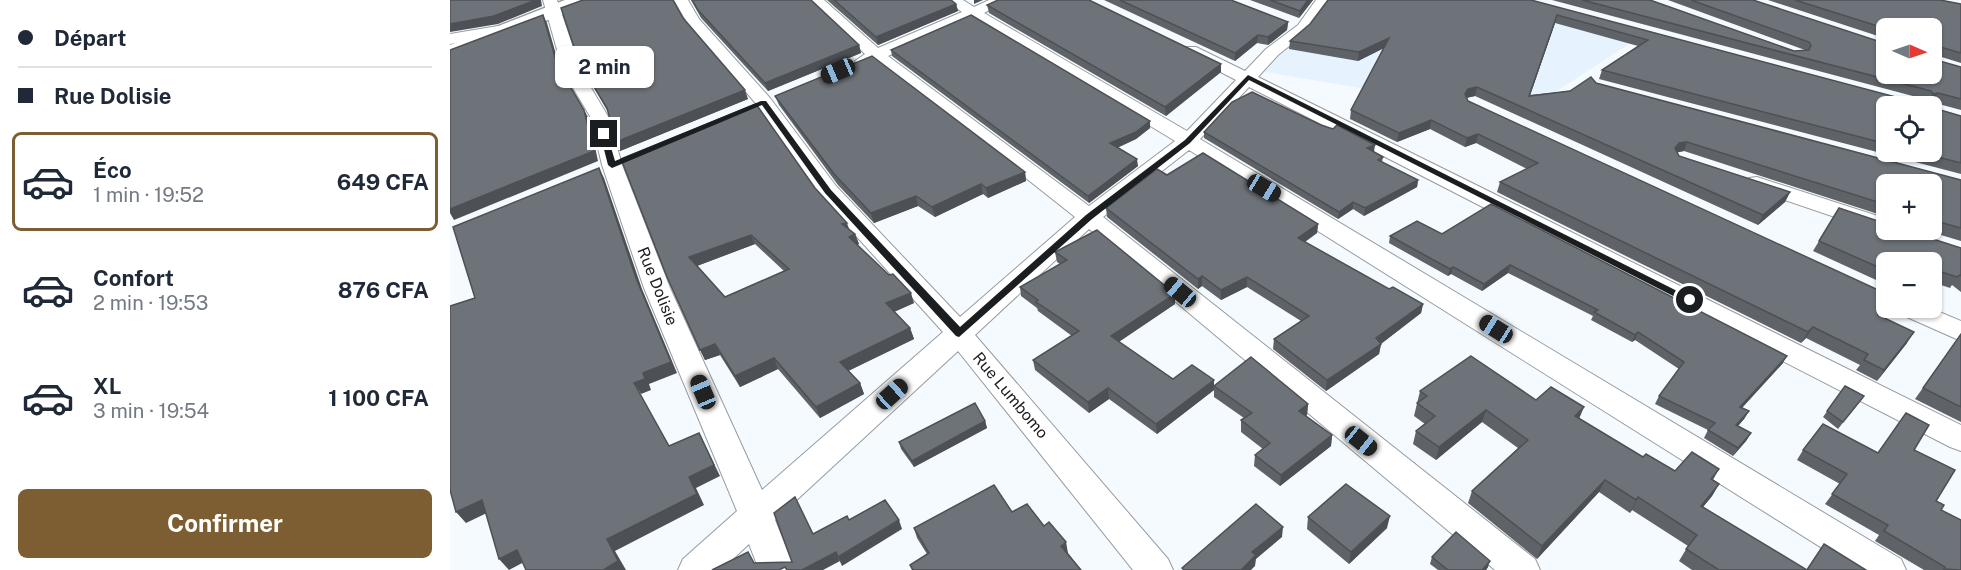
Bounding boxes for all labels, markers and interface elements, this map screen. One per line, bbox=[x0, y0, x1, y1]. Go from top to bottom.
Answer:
north arrow bbox=[1876, 18, 1942, 84]
map controls bbox=[1876, 18, 1942, 318]
text: Départ bbox=[54, 25, 126, 51]
callout: 2 min bbox=[554, 47, 654, 89]
text: 2 min bbox=[578, 55, 631, 79]
car bbox=[818, 56, 858, 86]
text: Rue Dolisie bbox=[54, 83, 172, 109]
button: locate bbox=[1876, 96, 1942, 162]
route end bbox=[590, 120, 617, 147]
icon: car bbox=[21, 155, 75, 209]
text: Éco bbox=[93, 157, 132, 183]
text: 649 CFA bbox=[337, 169, 429, 195]
car bbox=[1244, 171, 1284, 205]
button: + bbox=[1876, 174, 1942, 240]
text: 1 min · 19:52 bbox=[93, 183, 204, 207]
street label: Rue Dolisie bbox=[633, 244, 682, 328]
button: − bbox=[1876, 252, 1942, 318]
icon: car bbox=[21, 263, 75, 317]
text: Confort bbox=[93, 265, 174, 291]
car bbox=[1160, 274, 1200, 310]
text: 876 CFA bbox=[338, 277, 429, 303]
route start bbox=[1676, 286, 1703, 313]
text: 2 min · 19:53 bbox=[93, 291, 208, 315]
car bbox=[1476, 312, 1516, 346]
street label: Rue Lumbomo bbox=[969, 348, 1052, 442]
icon: car bbox=[21, 371, 75, 425]
car bbox=[688, 372, 718, 412]
text: XL bbox=[93, 373, 121, 399]
car bbox=[873, 375, 911, 413]
text: 1 100 CFA bbox=[328, 385, 429, 411]
text: 3 min · 19:54 bbox=[93, 399, 209, 423]
car bbox=[1341, 423, 1381, 459]
button: Confirmer bbox=[18, 489, 432, 558]

